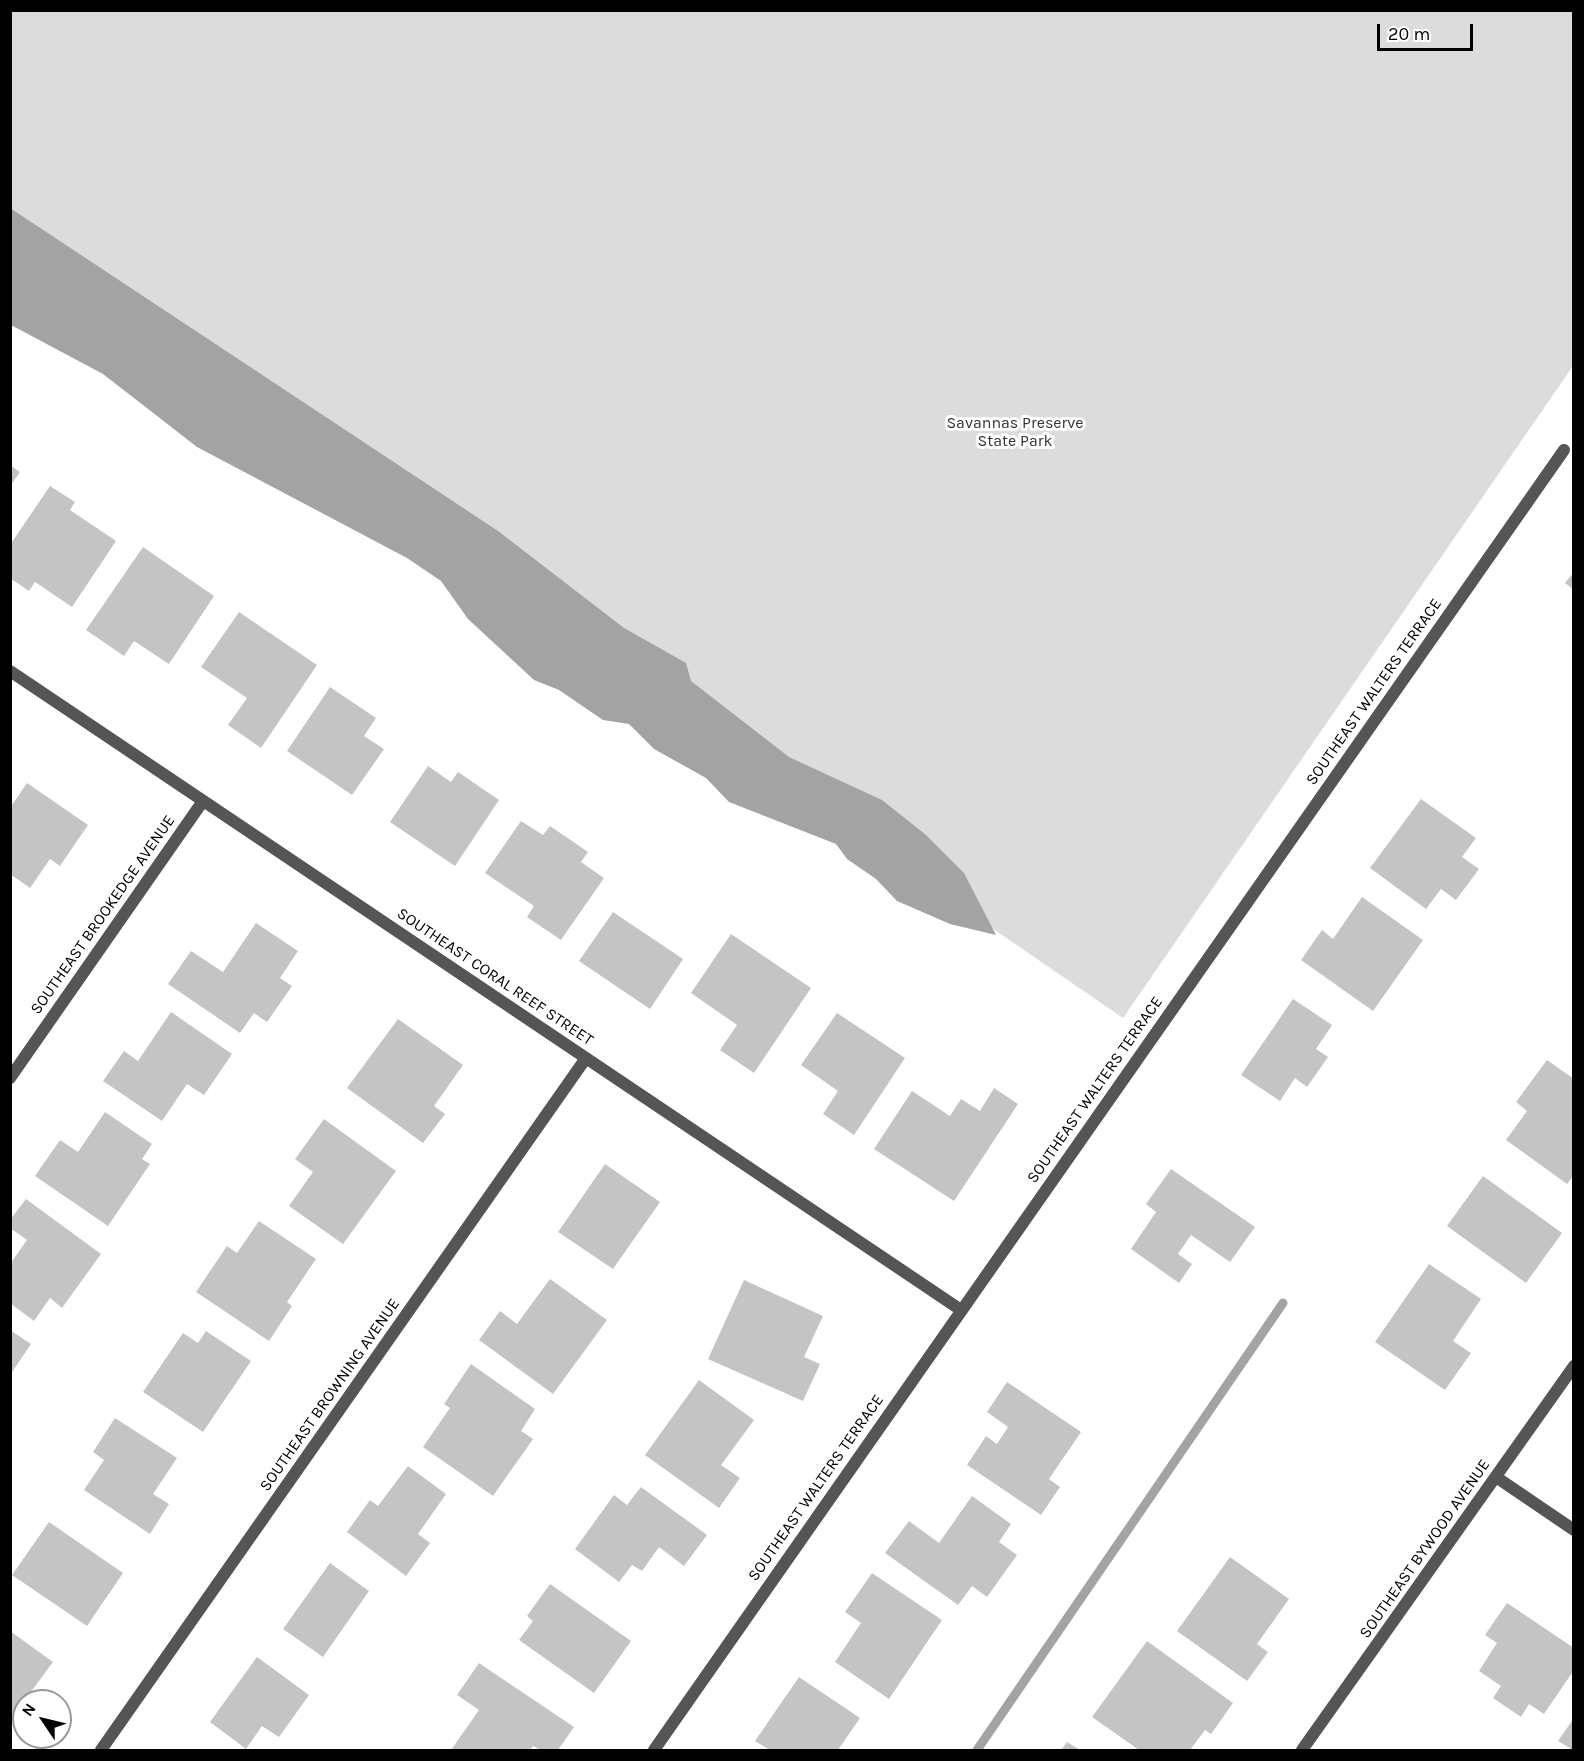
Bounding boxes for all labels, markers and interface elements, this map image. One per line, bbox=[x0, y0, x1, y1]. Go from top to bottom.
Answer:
scale bar bbox=[1380, 12, 1476, 50]
text: 20 m bbox=[1388, 23, 1430, 45]
park label: Savannas Preserve State Park bbox=[946, 413, 1084, 451]
street label: SOUTHEAST WALTERS TERRACE bbox=[1302, 595, 1446, 789]
street label: SOUTHEAST BROOKEDGE AVENUE bbox=[27, 812, 179, 1018]
street label: SOUTHEAST CORAL REEF STREET bbox=[393, 904, 597, 1050]
street label: SOUTHEAST WALTERS TERRACE bbox=[1023, 993, 1167, 1187]
street label: SOUTHEAST BROWNING AVENUE bbox=[256, 1295, 404, 1495]
street label: SOUTHEAST WALTERS TERRACE bbox=[744, 1391, 888, 1585]
street label: SOUTHEAST BYWOOD AVENUE bbox=[1356, 1456, 1494, 1642]
north arrow bbox=[12, 1689, 72, 1749]
text: N bbox=[17, 1699, 40, 1720]

